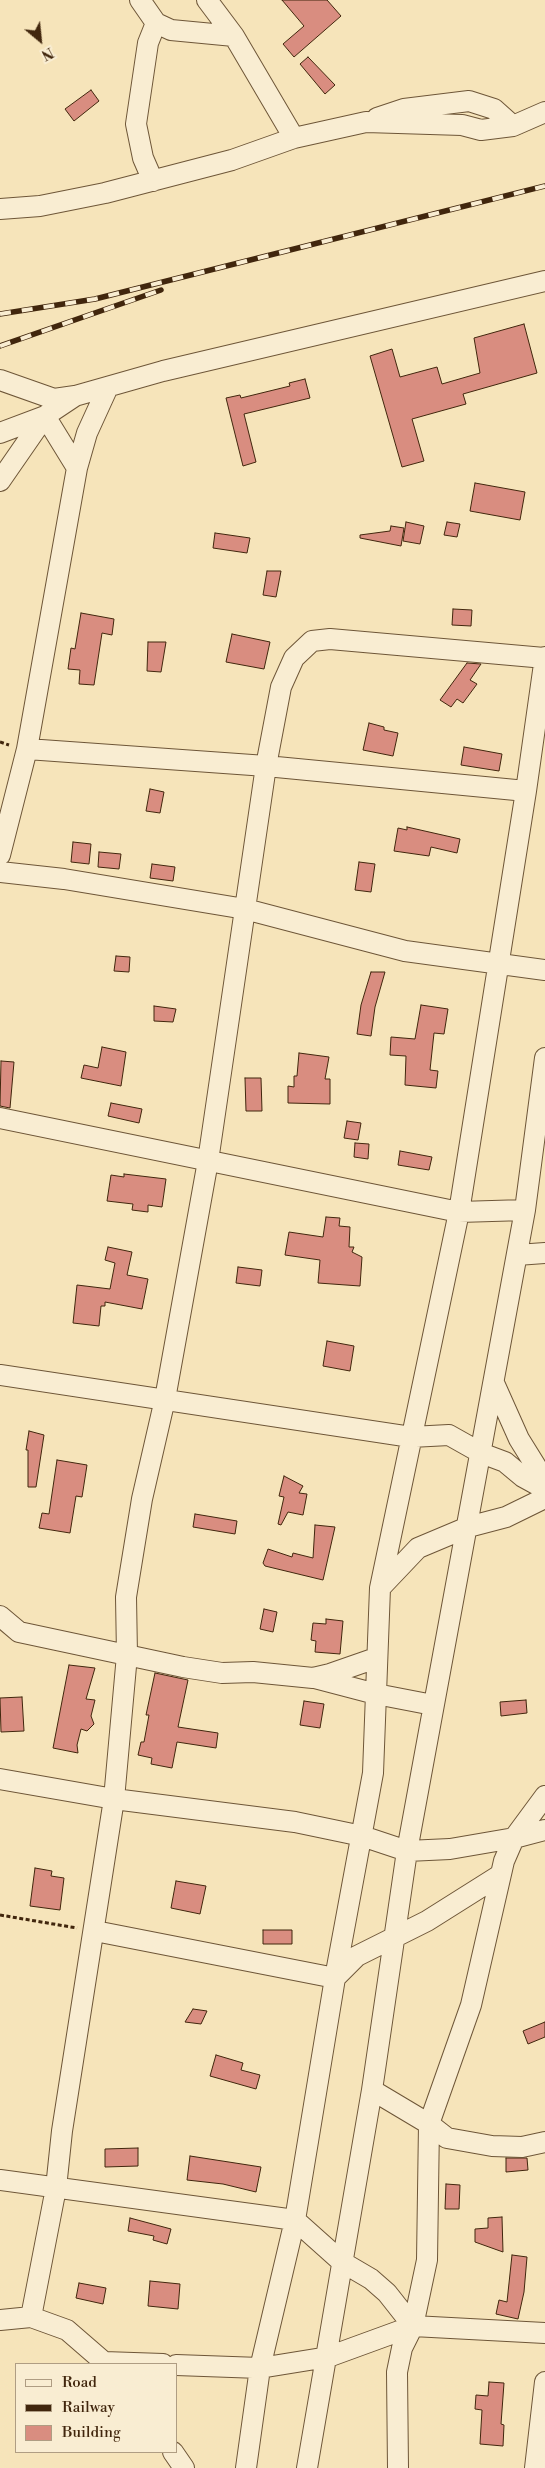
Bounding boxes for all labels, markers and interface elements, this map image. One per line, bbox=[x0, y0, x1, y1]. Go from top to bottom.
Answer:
north arrow bbox=[15, 15, 65, 65]
text: N bbox=[38, 43, 56, 64]
legend bbox=[15, 2363, 178, 2453]
text: Road bbox=[62, 2373, 97, 2392]
text: Railway bbox=[62, 2398, 115, 2417]
text: Building bbox=[62, 2423, 121, 2442]

